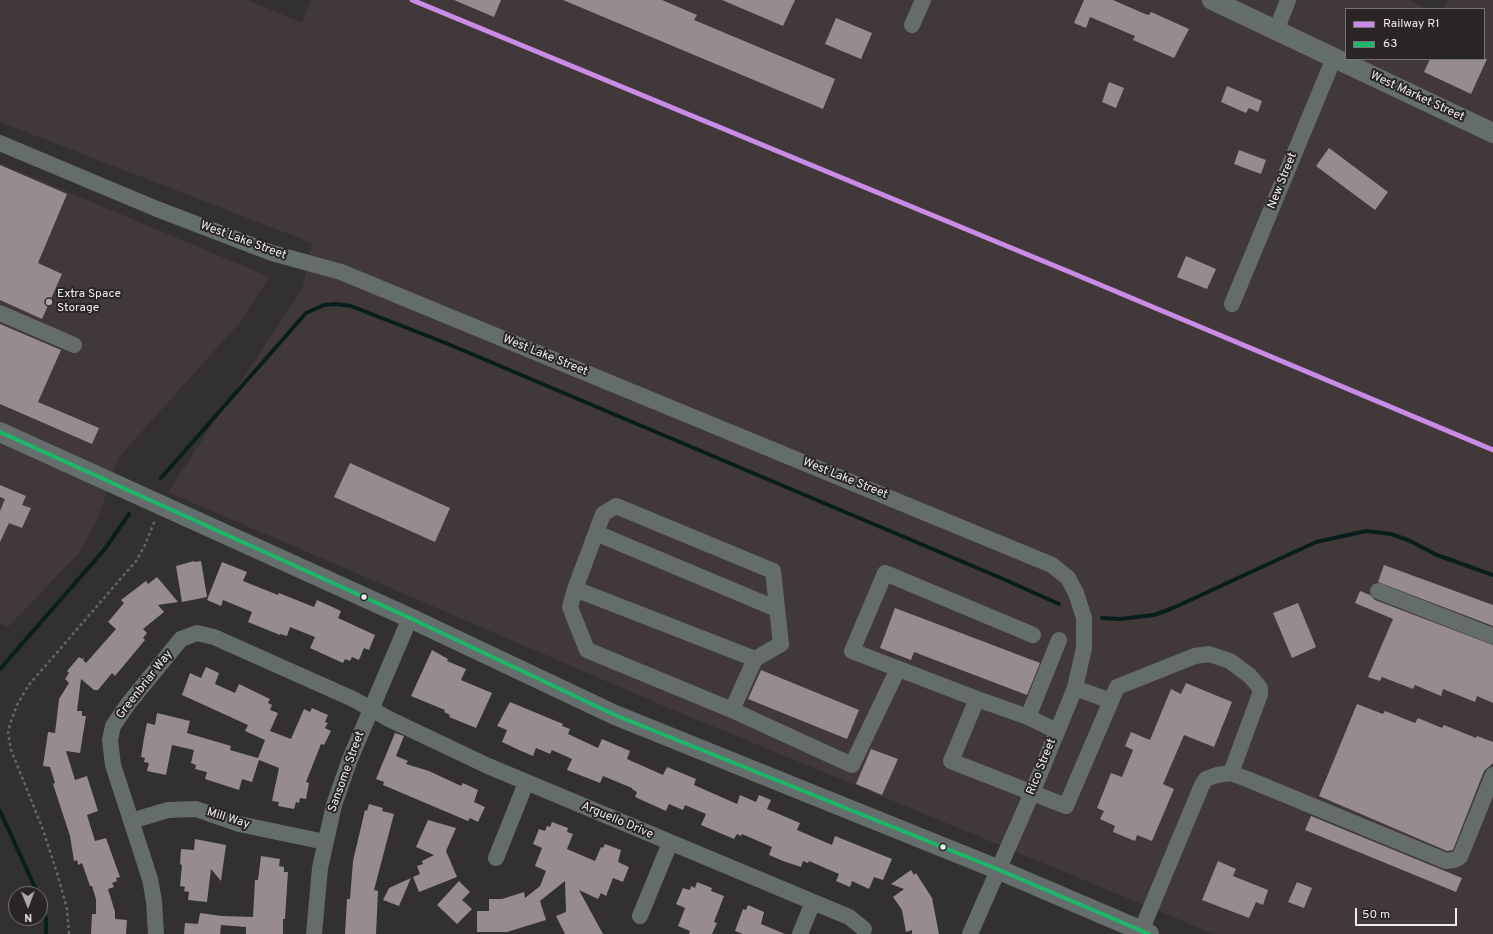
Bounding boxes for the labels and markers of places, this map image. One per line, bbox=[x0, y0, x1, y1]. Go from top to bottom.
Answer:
place label: Extra Space Storage bbox=[57, 288, 121, 316]
marker: Extra Space Storage bbox=[44, 297, 54, 307]
unlabelled marker bbox=[359, 592, 369, 602]
unlabelled marker bbox=[938, 842, 948, 852]

